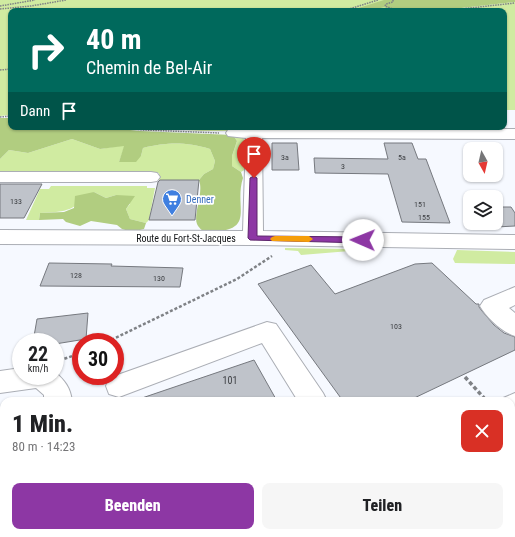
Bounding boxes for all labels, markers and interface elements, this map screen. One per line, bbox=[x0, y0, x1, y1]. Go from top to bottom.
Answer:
text: 40 m bbox=[86, 23, 142, 56]
icon: right bbox=[20, 24, 72, 76]
text: Chemin de Bel-Air bbox=[86, 57, 212, 78]
icon: arrive bbox=[58, 100, 80, 122]
text: Dann bbox=[20, 102, 50, 120]
pin bbox=[237, 137, 271, 178]
north arrow bbox=[463, 142, 503, 182]
map controls bbox=[463, 142, 503, 230]
icon: arrive bbox=[243, 143, 265, 165]
house number: 3a bbox=[281, 153, 289, 162]
house number: 5a bbox=[398, 153, 406, 162]
house number: 3 bbox=[341, 162, 345, 171]
supermarket icon: Denner bbox=[161, 188, 183, 216]
button: layers bbox=[463, 190, 503, 230]
place label: Denner bbox=[186, 194, 214, 205]
house number: 133 bbox=[10, 197, 22, 206]
house number: 151 bbox=[414, 200, 426, 209]
house number: 155 bbox=[418, 213, 430, 222]
position arrow bbox=[342, 219, 384, 261]
street label: Route du Fort-St-Jacques bbox=[136, 233, 236, 244]
house number: 128 bbox=[70, 271, 82, 280]
house number: 130 bbox=[153, 274, 165, 283]
house number: 103 bbox=[390, 322, 402, 331]
speed limit sign: 30 bbox=[72, 333, 124, 385]
text: 22 bbox=[28, 342, 48, 366]
text: km/h bbox=[28, 363, 48, 374]
house number: 101 bbox=[223, 375, 237, 386]
text: 1 Min. bbox=[12, 410, 73, 438]
button: close bbox=[461, 410, 503, 452]
text: 80 m · 14:23 bbox=[12, 439, 75, 454]
button: Beenden bbox=[12, 483, 254, 529]
button: Teilen bbox=[262, 483, 503, 529]

